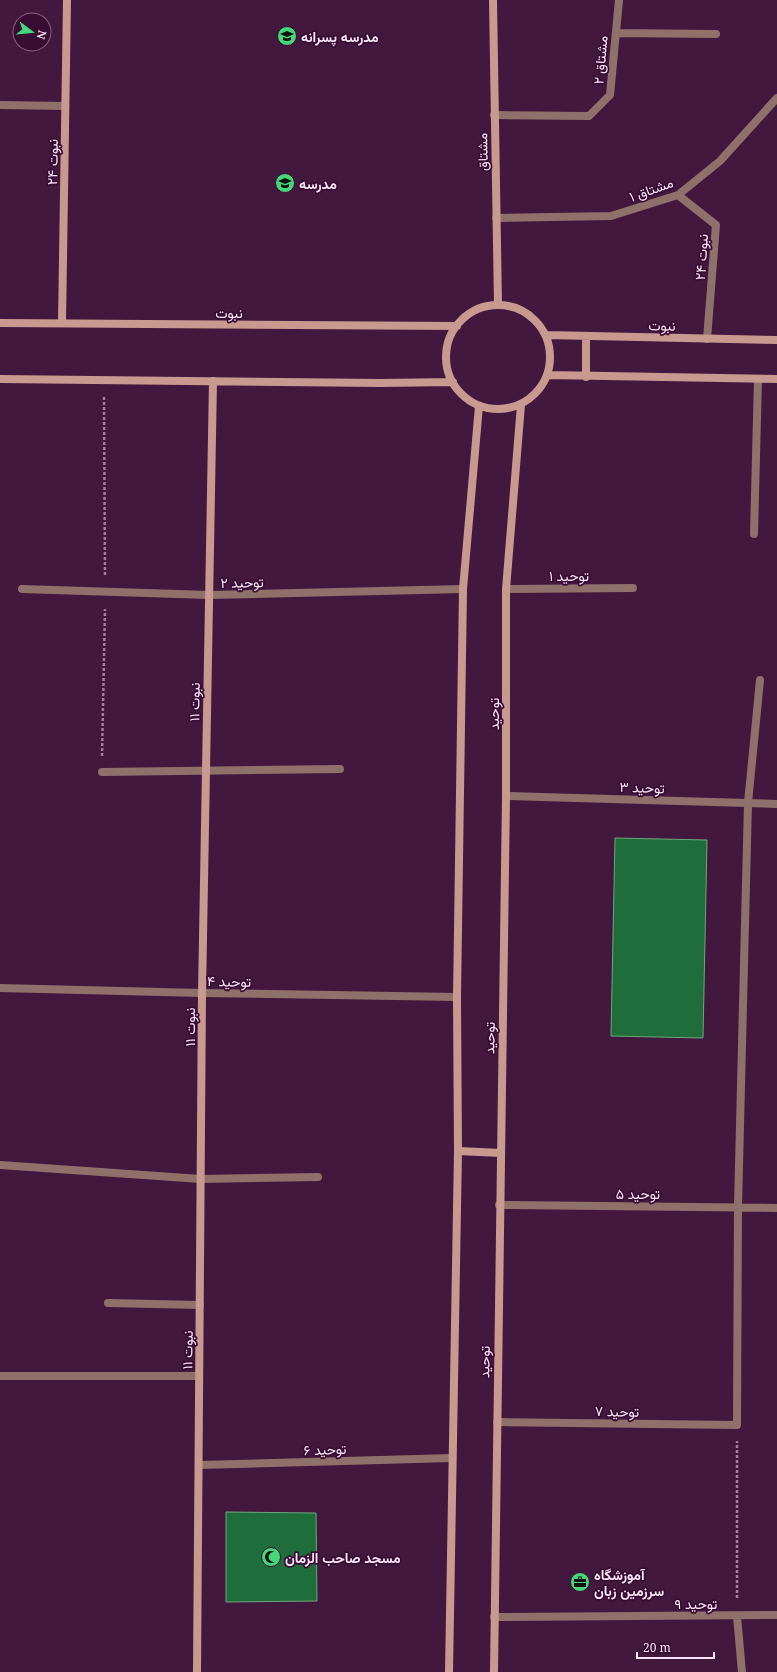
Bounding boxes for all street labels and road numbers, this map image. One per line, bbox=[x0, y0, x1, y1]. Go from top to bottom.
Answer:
street label: مشتاق ۲ bbox=[588, 35, 612, 85]
street label: مشتاق bbox=[472, 133, 492, 171]
street label: نبوت ۲۴ bbox=[42, 139, 62, 185]
street label: مشتاق ۱ bbox=[626, 172, 676, 206]
street label: نبوت ۲۴ bbox=[690, 233, 712, 281]
street label: نبوت bbox=[215, 303, 243, 322]
street label: نبوت bbox=[648, 315, 676, 335]
street label: توحید ۱ bbox=[549, 566, 589, 585]
street label: توحید ۲ bbox=[220, 572, 264, 592]
street label: نبوت ۱۱ bbox=[184, 682, 204, 722]
street label: توحید bbox=[484, 698, 503, 730]
street label: توحید ۳ bbox=[619, 777, 665, 797]
street label: توحید ۴ bbox=[207, 971, 251, 991]
street label: نبوت ۱۱ bbox=[180, 1007, 199, 1047]
street label: توحید bbox=[479, 1022, 499, 1054]
street label: توحید ۵ bbox=[616, 1184, 660, 1203]
street label: نبوت ۱۱ bbox=[177, 1330, 197, 1370]
street label: توحید bbox=[474, 1346, 494, 1378]
street label: توحید ۷ bbox=[595, 1401, 639, 1421]
street label: توحید ۶ bbox=[303, 1439, 347, 1459]
street label: توحید ۹ bbox=[675, 1594, 717, 1613]

